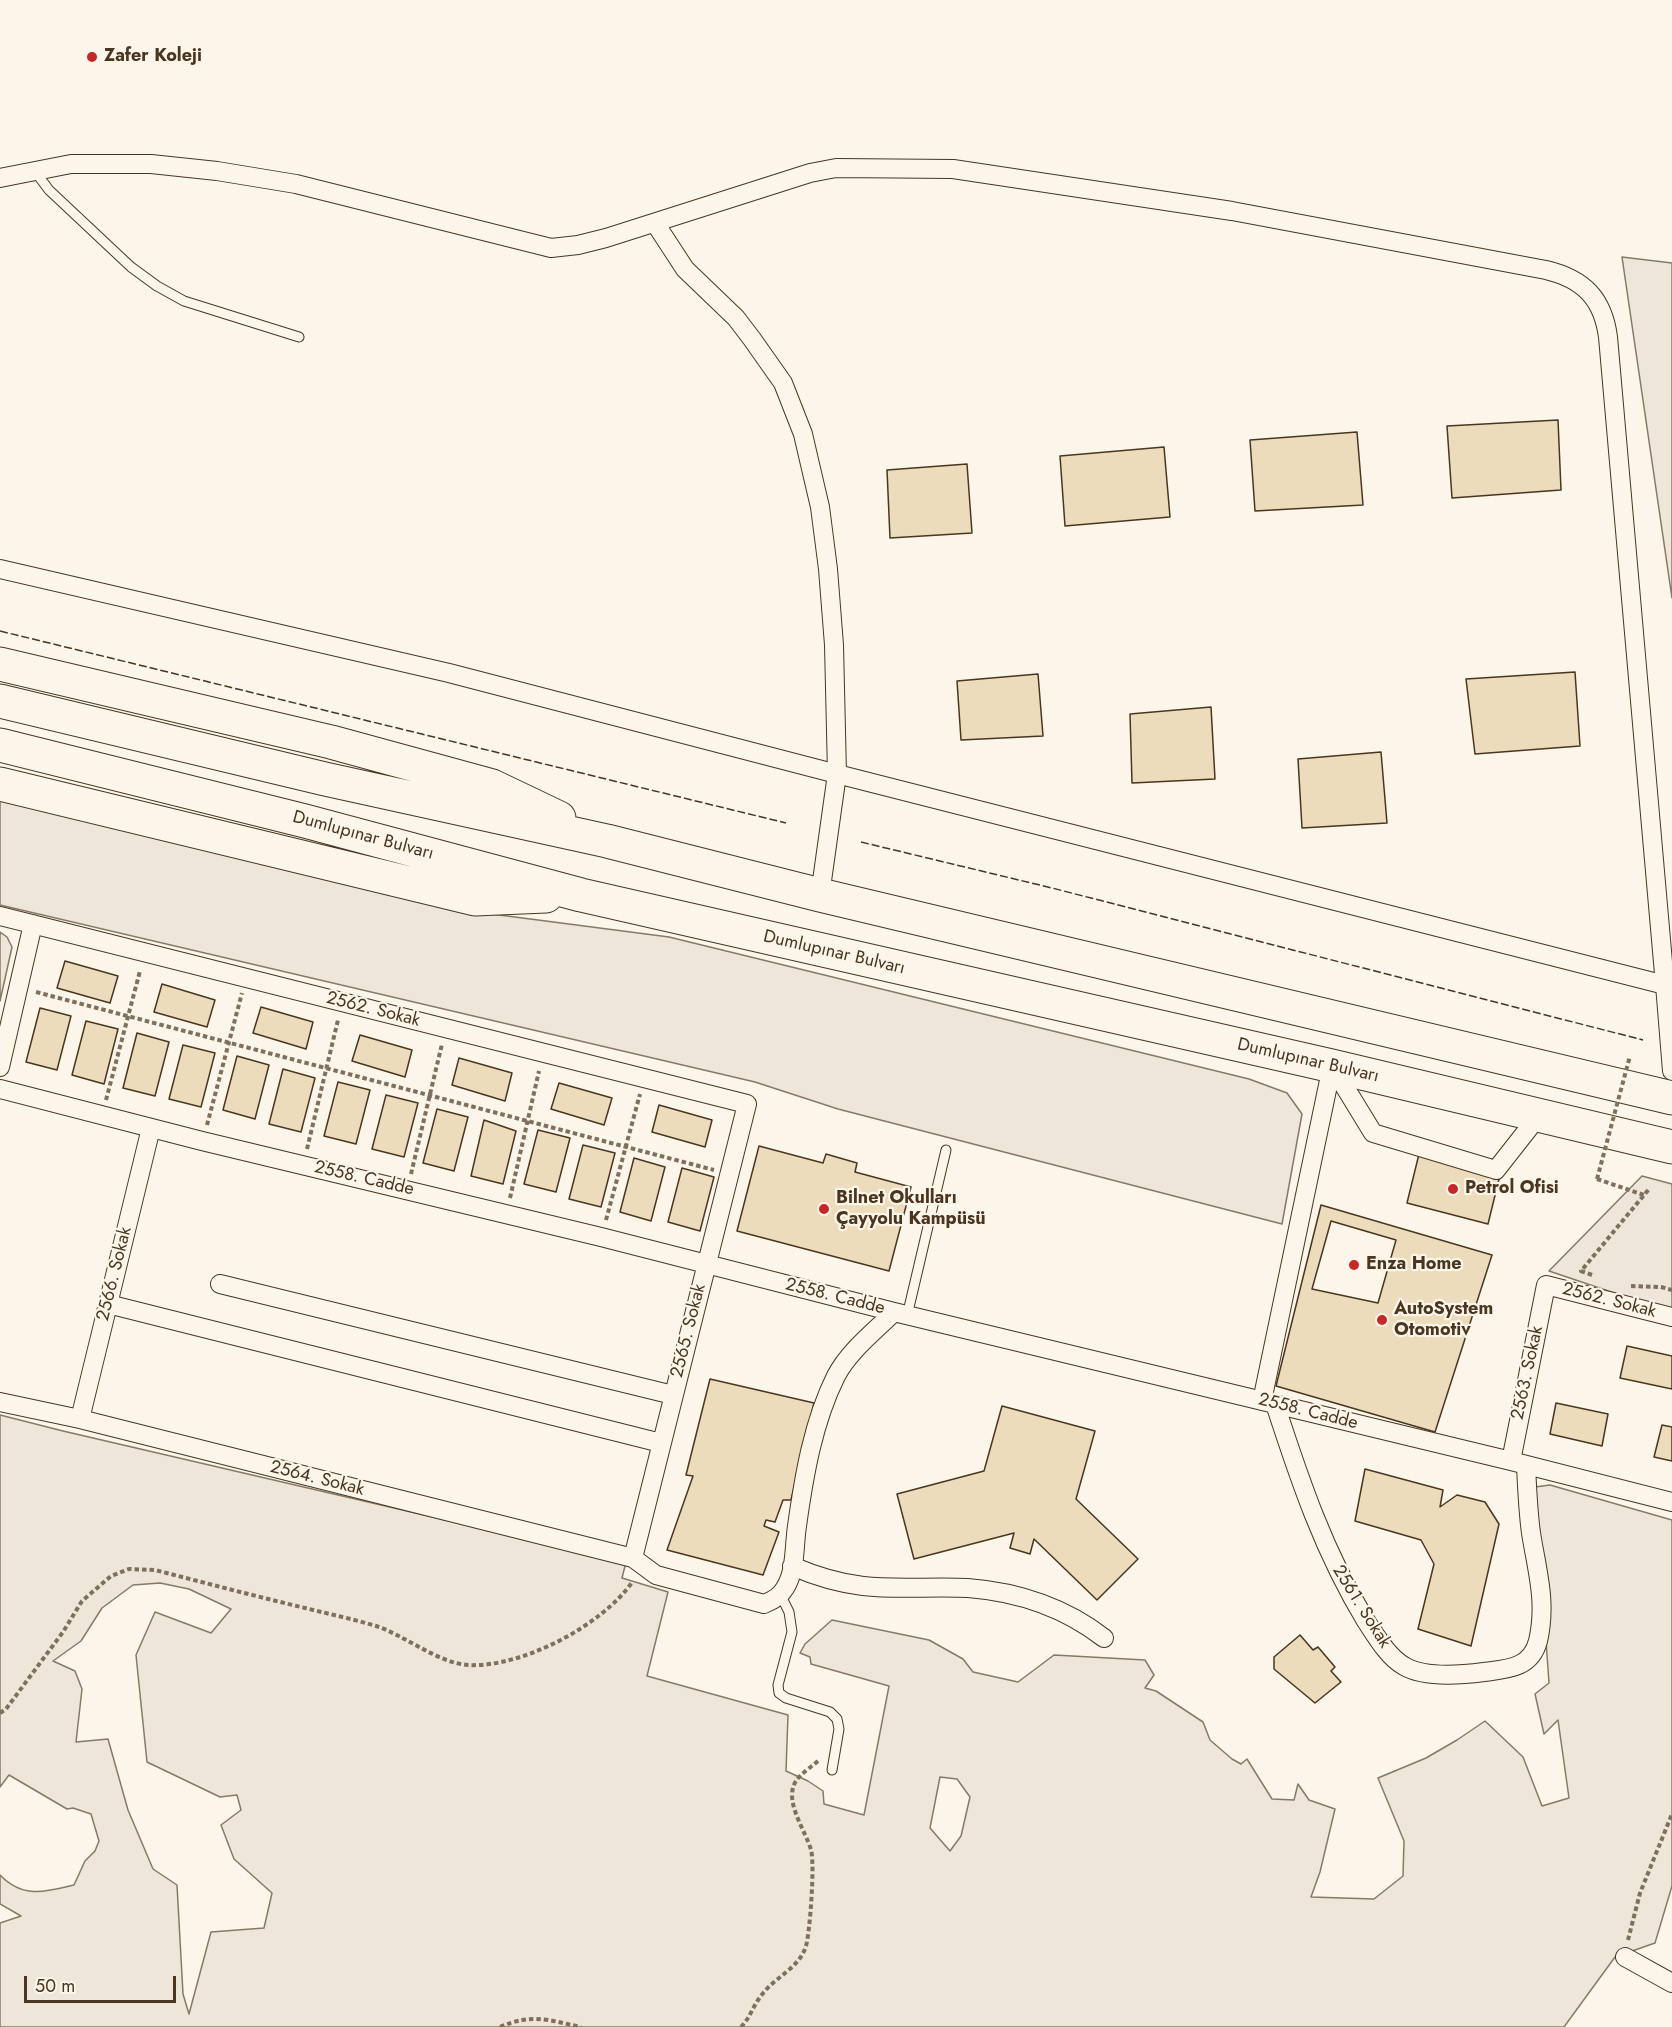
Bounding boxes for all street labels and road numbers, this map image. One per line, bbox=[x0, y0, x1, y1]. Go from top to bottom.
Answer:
street label: Dumlupınar Bulvarı bbox=[290, 807, 436, 865]
street label: Dumlupınar Bulvarı bbox=[761, 926, 907, 980]
street label: 2562. Sokak bbox=[324, 988, 422, 1032]
street label: Dumlupınar Bulvarı bbox=[1235, 1034, 1381, 1088]
street label: 2558. Cadde bbox=[312, 1157, 416, 1201]
street label: 2566. Sokak bbox=[93, 1225, 137, 1323]
street label: 2558. Cadde bbox=[783, 1274, 887, 1320]
street label: 2562. Sokak bbox=[1560, 1279, 1658, 1323]
street label: 2565. Sokak bbox=[667, 1282, 711, 1380]
street label: 2563. Sokak bbox=[1508, 1324, 1548, 1422]
street label: 2558. Cadde bbox=[1256, 1389, 1360, 1435]
street label: 2564. Sokak bbox=[268, 1457, 366, 1501]
street label: 2561. Sokak bbox=[1327, 1561, 1395, 1653]

